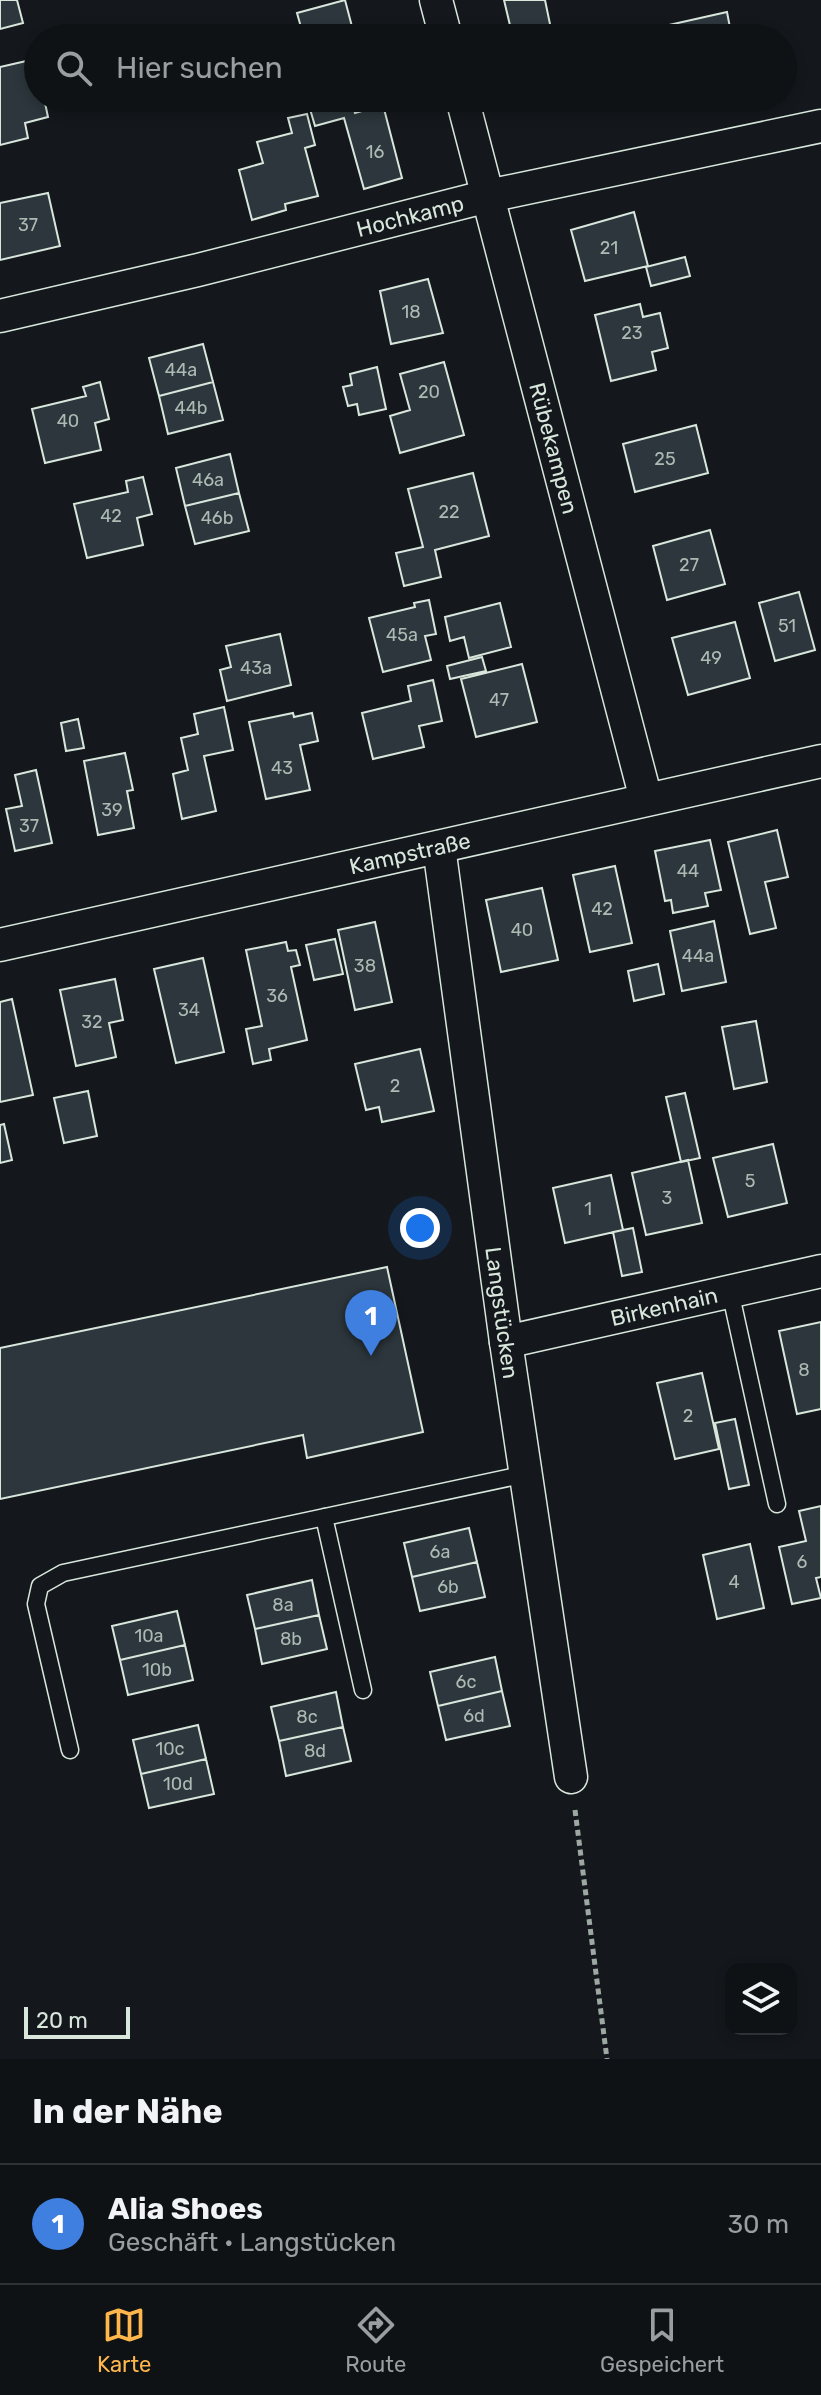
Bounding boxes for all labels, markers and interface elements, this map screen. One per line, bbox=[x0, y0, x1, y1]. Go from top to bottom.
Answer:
search box bbox=[24, 24, 797, 112]
icon: search bbox=[52, 46, 96, 90]
text: Hier suchen bbox=[116, 50, 283, 86]
house number: 16 bbox=[366, 141, 384, 163]
street label: Hochkamp bbox=[353, 189, 467, 243]
house number: 37 bbox=[18, 214, 38, 236]
house number: 21 bbox=[600, 237, 618, 259]
house number: 18 bbox=[401, 301, 421, 323]
house number: 23 bbox=[621, 322, 643, 344]
house number: 44a bbox=[165, 359, 197, 381]
street label: Rübekampen bbox=[524, 380, 584, 517]
house number: 20 bbox=[418, 381, 440, 403]
house number: 44b bbox=[174, 397, 208, 419]
house number: 40 bbox=[57, 410, 79, 432]
house number: 25 bbox=[654, 448, 676, 470]
house number: 46a bbox=[192, 469, 224, 491]
house number: 22 bbox=[438, 501, 460, 523]
house number: 42 bbox=[100, 505, 122, 527]
house number: 46b bbox=[201, 507, 233, 529]
house number: 27 bbox=[679, 554, 699, 576]
house number: 51 bbox=[778, 615, 796, 637]
house number: 45a bbox=[386, 624, 418, 646]
house number: 49 bbox=[700, 647, 722, 669]
house number: 43a bbox=[240, 657, 272, 679]
house number: 47 bbox=[489, 689, 509, 711]
house number: 43 bbox=[271, 757, 293, 779]
house number: 39 bbox=[101, 799, 123, 821]
house number: 37 bbox=[19, 815, 39, 837]
street label: Kampstraße bbox=[347, 826, 473, 880]
house number: 44 bbox=[677, 860, 699, 882]
house number: 42 bbox=[591, 898, 613, 920]
house number: 40 bbox=[511, 919, 533, 941]
house number: 44a bbox=[682, 945, 714, 967]
house number: 38 bbox=[354, 955, 376, 977]
house number: 36 bbox=[266, 985, 288, 1007]
house number: 34 bbox=[178, 999, 200, 1021]
house number: 32 bbox=[81, 1011, 103, 1033]
house number: 2 bbox=[390, 1075, 400, 1097]
house number: 5 bbox=[745, 1170, 755, 1192]
house number: 3 bbox=[662, 1187, 672, 1209]
house number: 1 bbox=[584, 1198, 592, 1220]
your location bbox=[400, 1208, 440, 1248]
street label: Langstücken bbox=[480, 1245, 525, 1380]
street label: Birkenhain bbox=[608, 1281, 720, 1332]
pin: 1 bbox=[345, 1290, 397, 1356]
house number: 8 bbox=[798, 1359, 810, 1381]
house number: 2 bbox=[683, 1405, 693, 1427]
house number: 6a bbox=[430, 1541, 450, 1563]
house number: 6 bbox=[797, 1551, 808, 1573]
house number: 4 bbox=[728, 1571, 740, 1593]
house number: 6b bbox=[437, 1576, 459, 1598]
house number: 8a bbox=[272, 1594, 294, 1616]
house number: 10a bbox=[134, 1625, 164, 1647]
house number: 8b bbox=[280, 1628, 302, 1650]
house number: 10b bbox=[142, 1659, 172, 1681]
house number: 6c bbox=[456, 1671, 476, 1693]
house number: 6d bbox=[463, 1705, 485, 1727]
house number: 8c bbox=[296, 1706, 318, 1728]
house number: 10c bbox=[155, 1738, 185, 1760]
house number: 8d bbox=[304, 1740, 326, 1762]
house number: 10d bbox=[163, 1773, 193, 1795]
map controls bbox=[725, 1963, 797, 2035]
button: layers bbox=[725, 1963, 797, 2035]
scale bar bbox=[24, 2003, 130, 2039]
text: 20 m bbox=[36, 2007, 88, 2034]
text: In der Nähe bbox=[32, 2091, 223, 2132]
text: Alia Shoes bbox=[108, 2191, 263, 2227]
text: 1 bbox=[52, 2209, 64, 2240]
text: 30 m bbox=[727, 2209, 789, 2240]
text: Geschäft · Langstücken bbox=[108, 2227, 396, 2258]
tab: Karte bbox=[97, 2303, 151, 2378]
tab: Route bbox=[345, 2303, 406, 2378]
tab: Gespeichert bbox=[600, 2303, 724, 2378]

